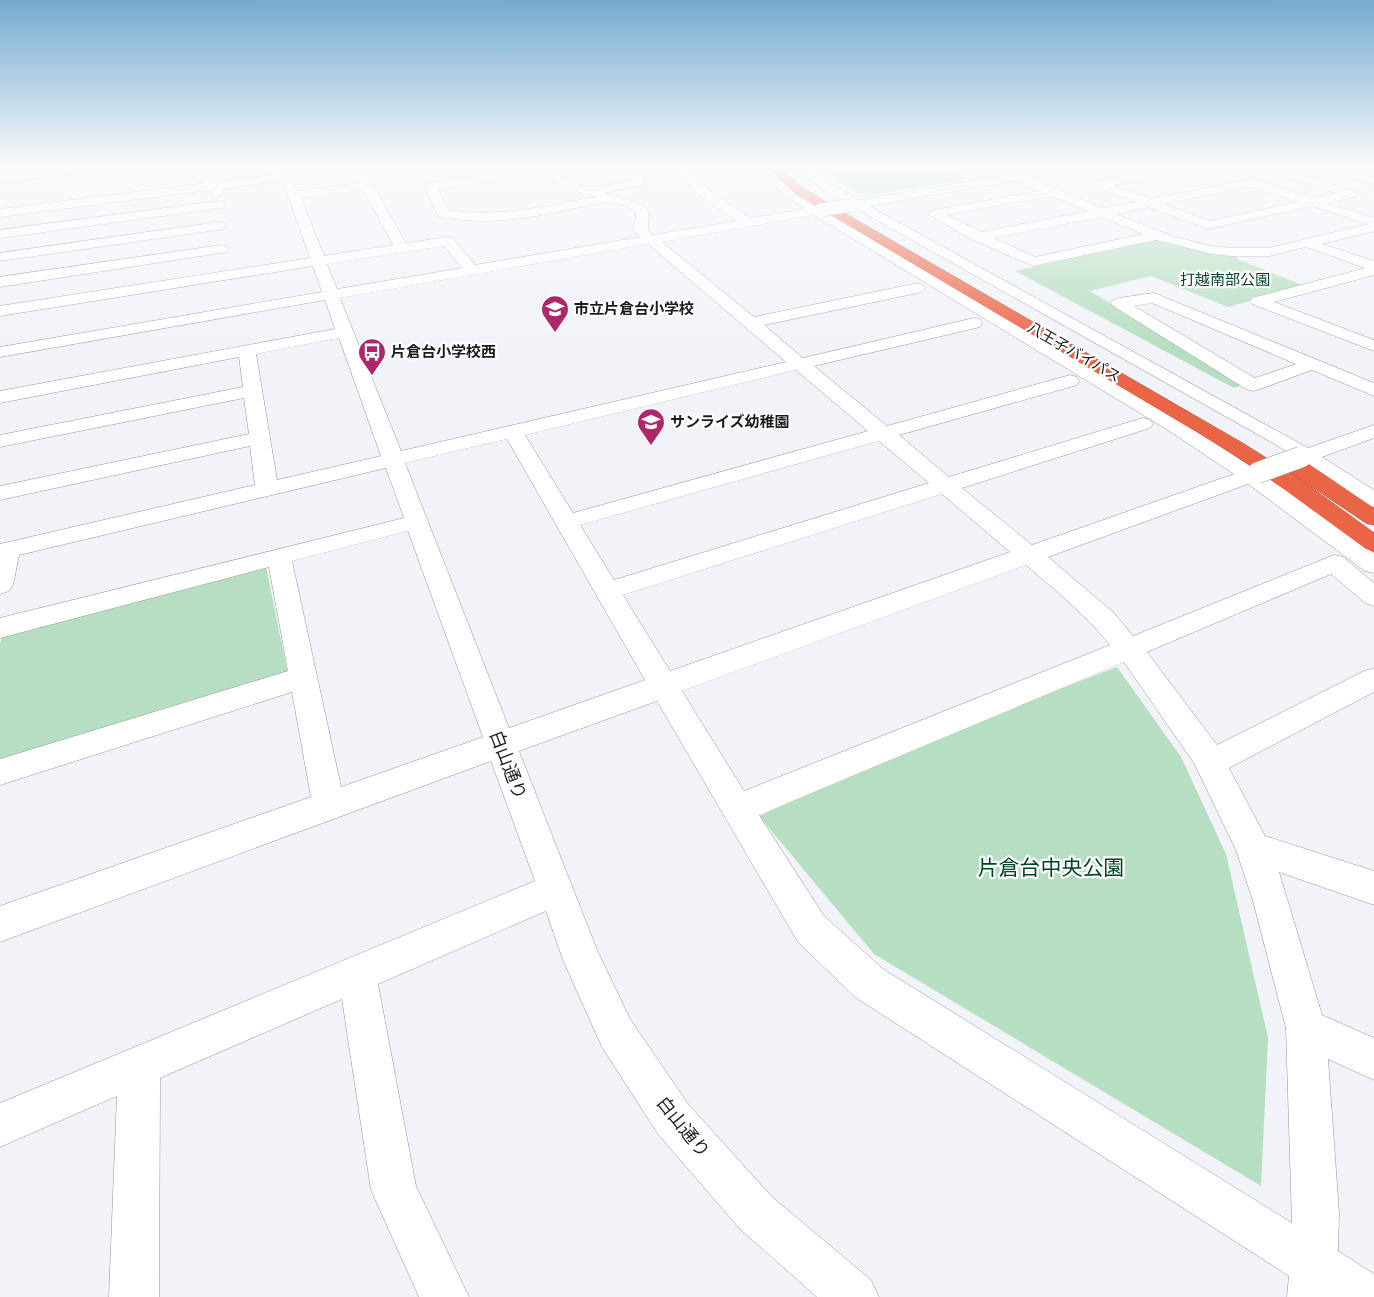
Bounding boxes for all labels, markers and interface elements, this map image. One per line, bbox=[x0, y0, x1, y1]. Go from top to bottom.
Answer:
park label: 打越南部公園 bbox=[1180, 270, 1270, 289]
school or university icon: 市立片倉台小学校 bbox=[540, 294, 570, 333]
place label: 市立片倉台小学校 bbox=[574, 299, 694, 318]
street label: 八王子バイパス bbox=[1024, 317, 1124, 386]
bus stop icon: 片倉台小学校西 bbox=[357, 337, 387, 376]
place label: 片倉台小学校西 bbox=[391, 342, 496, 361]
school or university icon: サンライズ幼稚園 bbox=[636, 407, 666, 446]
place label: サンライズ幼稚園 bbox=[670, 412, 790, 431]
street label: 白山通り bbox=[486, 727, 531, 802]
park label: 片倉台中央公園 bbox=[978, 855, 1125, 880]
street label: 白山通り bbox=[653, 1092, 714, 1161]

